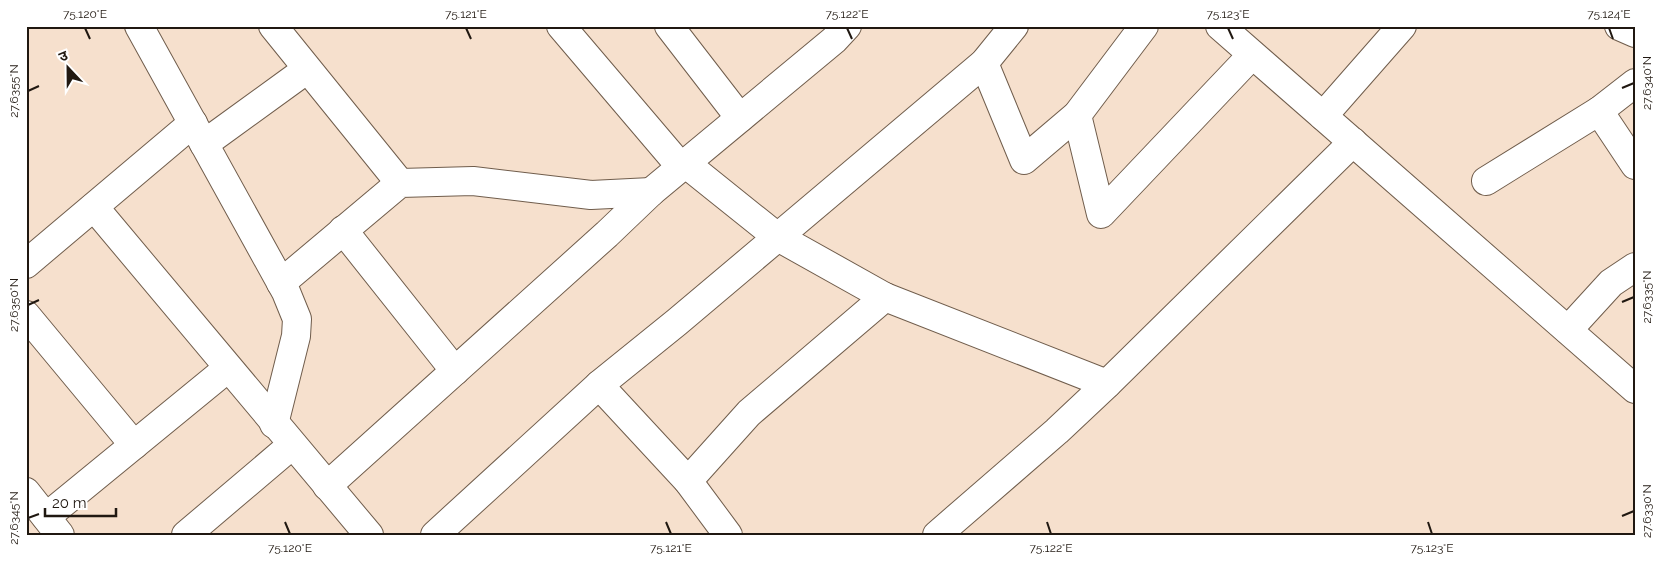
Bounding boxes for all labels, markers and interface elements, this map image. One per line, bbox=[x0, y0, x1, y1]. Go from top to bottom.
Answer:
text: 75.120°E bbox=[63, 7, 107, 21]
text: 75.121°E bbox=[445, 7, 487, 21]
text: 75.122°E bbox=[825, 7, 869, 21]
text: 75.123°E bbox=[1206, 7, 1250, 21]
text: 75.124°E bbox=[1587, 7, 1631, 21]
north arrow bbox=[42, 42, 92, 92]
text: उ bbox=[56, 47, 71, 65]
text: 27.6340°N bbox=[1640, 56, 1654, 110]
text: 27.6355°N bbox=[7, 64, 21, 118]
text: 27.6335°N bbox=[1640, 270, 1654, 324]
text: 27.6350°N bbox=[7, 278, 21, 332]
text: 27.6330°N bbox=[1640, 484, 1654, 538]
scale bar bbox=[45, 486, 116, 518]
text: 27.6345°N bbox=[7, 491, 21, 545]
text: 20 m bbox=[52, 494, 87, 512]
text: 75.120°E bbox=[268, 541, 312, 555]
text: 75.121°E bbox=[650, 541, 692, 555]
text: 75.122°E bbox=[1029, 541, 1073, 555]
text: 75.123°E bbox=[1410, 541, 1454, 555]

